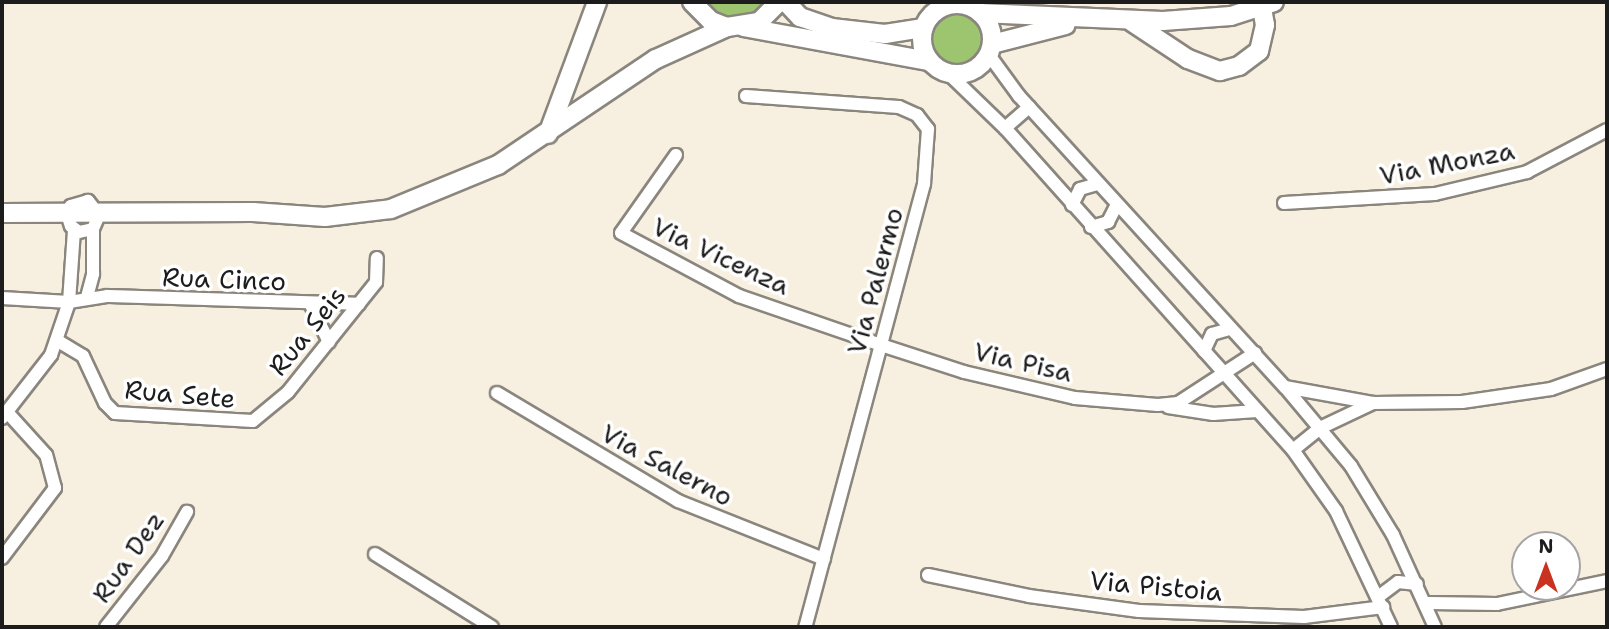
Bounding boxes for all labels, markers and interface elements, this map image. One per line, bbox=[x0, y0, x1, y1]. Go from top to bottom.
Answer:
street label: Via Monza bbox=[1377, 135, 1517, 191]
street label: Via Palermo bbox=[840, 204, 910, 358]
street label: Via Vicenza bbox=[647, 211, 795, 301]
street label: Rua Cinco bbox=[162, 261, 286, 297]
street label: Rua Seis bbox=[262, 280, 352, 382]
street label: Via Pisa bbox=[971, 336, 1075, 388]
street label: Rua Sete bbox=[123, 374, 237, 414]
street label: Via Salerno bbox=[596, 417, 738, 513]
street label: Rua Dez bbox=[85, 505, 171, 609]
north arrow bbox=[1511, 531, 1581, 601]
text: N bbox=[1538, 534, 1554, 559]
street label: Via Pistoia bbox=[1088, 565, 1224, 607]

